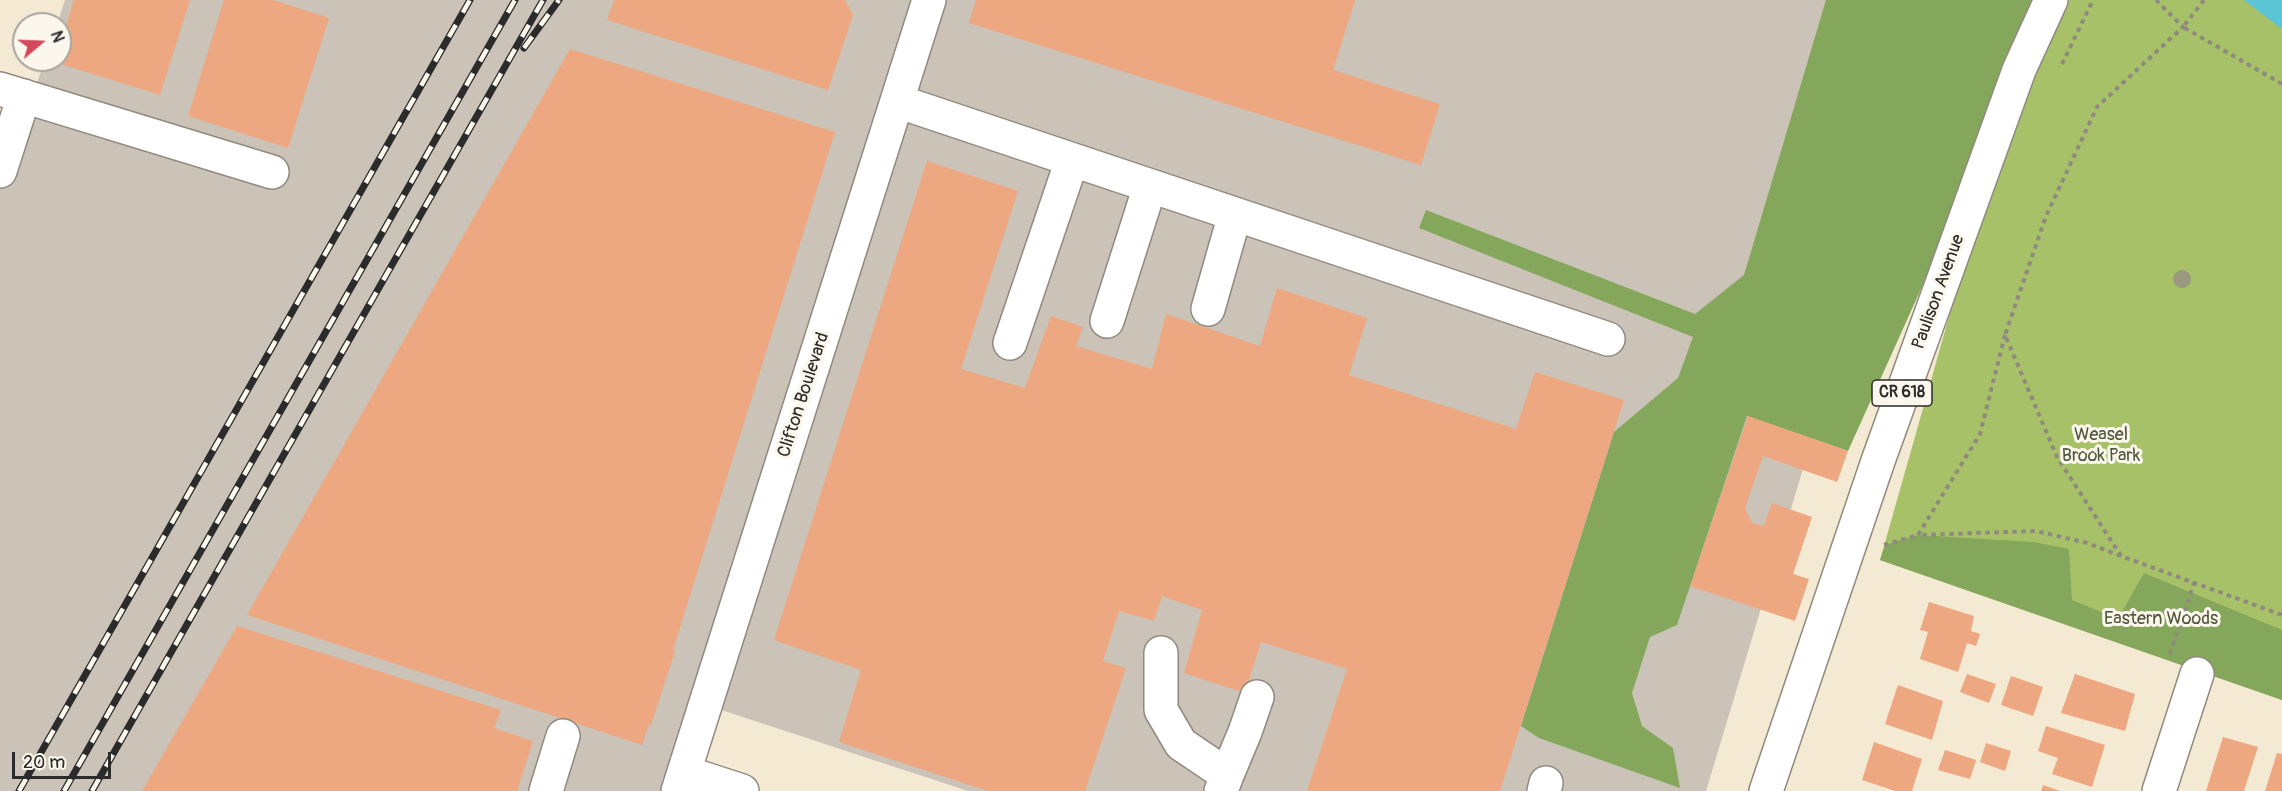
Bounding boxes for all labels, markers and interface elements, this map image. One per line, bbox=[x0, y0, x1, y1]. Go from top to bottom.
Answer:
north arrow bbox=[12, 12, 72, 72]
text: N bbox=[46, 28, 68, 45]
street label: Paulison Avenue bbox=[1908, 232, 1970, 352]
street label: Clifton Boulevard bbox=[774, 330, 834, 460]
road number: CR 618 bbox=[1872, 380, 1932, 406]
park label: Weasel Brook Park bbox=[2062, 424, 2140, 466]
park label: Eastern Woods bbox=[2104, 608, 2218, 630]
scale bar bbox=[15, 740, 114, 778]
text: 20 m bbox=[23, 751, 65, 774]

